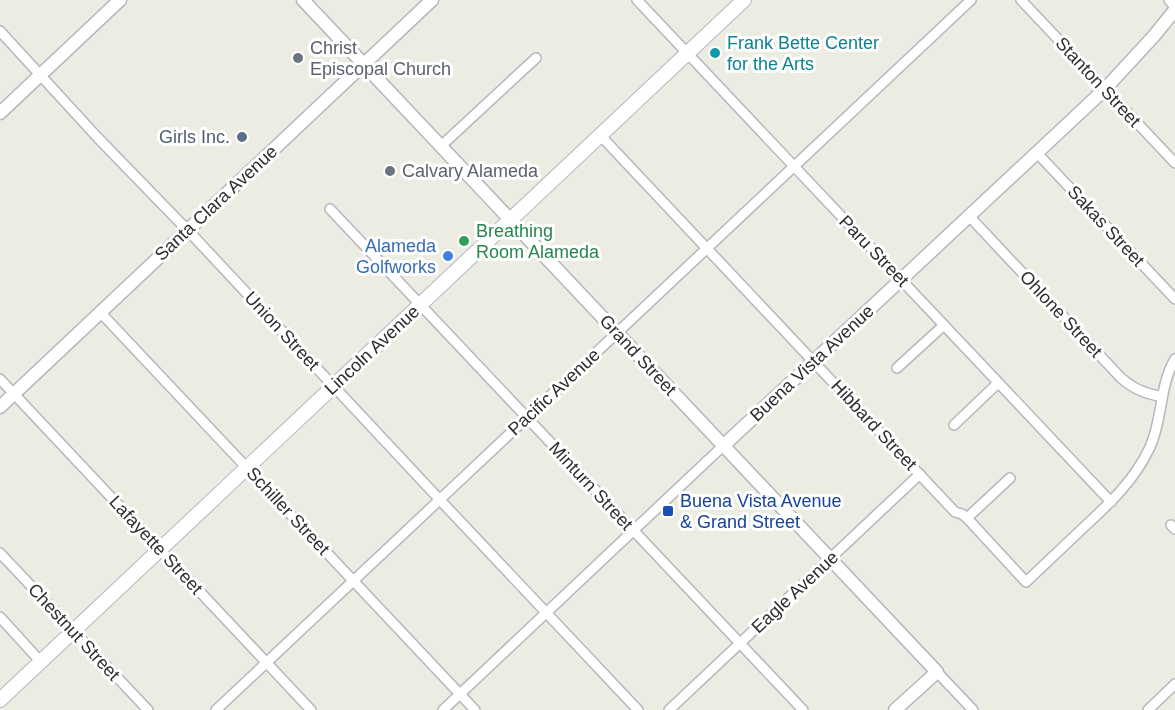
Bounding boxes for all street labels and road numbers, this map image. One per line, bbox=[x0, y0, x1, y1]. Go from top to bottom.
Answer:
street label: Stanton Street bbox=[1051, 33, 1145, 131]
street label: Santa Clara Avenue bbox=[151, 141, 281, 265]
street label: Sakas Street bbox=[1064, 181, 1148, 271]
street label: Paru Street bbox=[835, 211, 913, 291]
street label: Ohlone Street bbox=[1016, 267, 1106, 361]
street label: Union Street bbox=[241, 288, 323, 374]
street label: Lincoln Avenue bbox=[321, 301, 423, 399]
street label: Buena Vista Avenue bbox=[746, 301, 878, 425]
street label: Grand Street bbox=[596, 310, 680, 400]
street label: Pacific Avenue bbox=[504, 345, 604, 439]
street label: Hibbard Street bbox=[827, 376, 921, 474]
street label: Minturn Street bbox=[545, 438, 637, 534]
street label: Schiller Street bbox=[242, 463, 334, 559]
street label: Lafayette Street bbox=[105, 492, 207, 598]
street label: Eagle Avenue bbox=[748, 547, 842, 637]
street label: Chestnut Street bbox=[24, 579, 124, 685]

